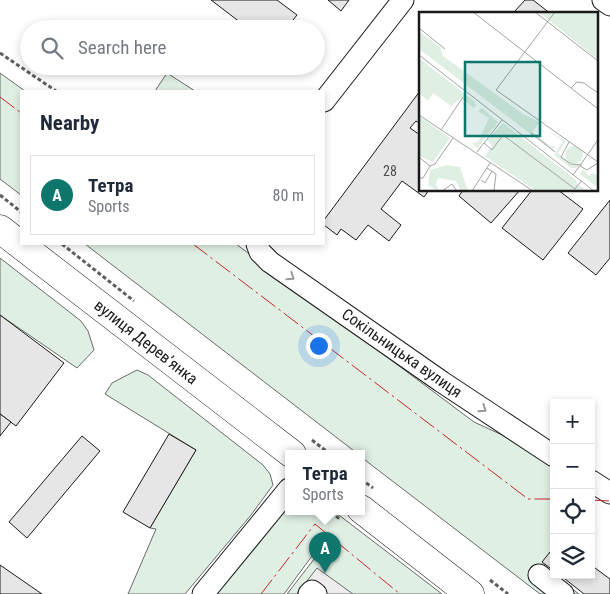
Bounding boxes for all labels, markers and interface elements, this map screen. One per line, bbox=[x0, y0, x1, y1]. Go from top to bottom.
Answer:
inset map bbox=[419, 12, 598, 191]
search box bbox=[20, 20, 325, 75]
icon: search bbox=[38, 34, 66, 62]
text: Search here bbox=[78, 36, 166, 59]
text: Nearby bbox=[40, 111, 99, 135]
house number: 28 bbox=[383, 163, 397, 179]
text: Тетра bbox=[88, 174, 133, 197]
text: A bbox=[52, 186, 62, 205]
text: 80 m bbox=[272, 186, 304, 205]
text: Sports bbox=[88, 197, 130, 216]
one-way arrow bbox=[286, 271, 295, 280]
street label: вулиця Дерев’янка bbox=[90, 296, 202, 388]
street label: Сокільницька вулиця bbox=[338, 304, 466, 402]
your location bbox=[306, 333, 332, 359]
map controls bbox=[550, 399, 595, 579]
button: + bbox=[550, 399, 595, 444]
one-way arrow bbox=[477, 403, 487, 412]
button: − bbox=[550, 444, 595, 489]
popup bbox=[285, 450, 365, 515]
text: Тетра bbox=[302, 462, 348, 485]
text: Sports bbox=[302, 485, 344, 504]
button: locate bbox=[550, 489, 595, 534]
pin: A bbox=[309, 532, 341, 573]
button: layers bbox=[550, 534, 595, 579]

